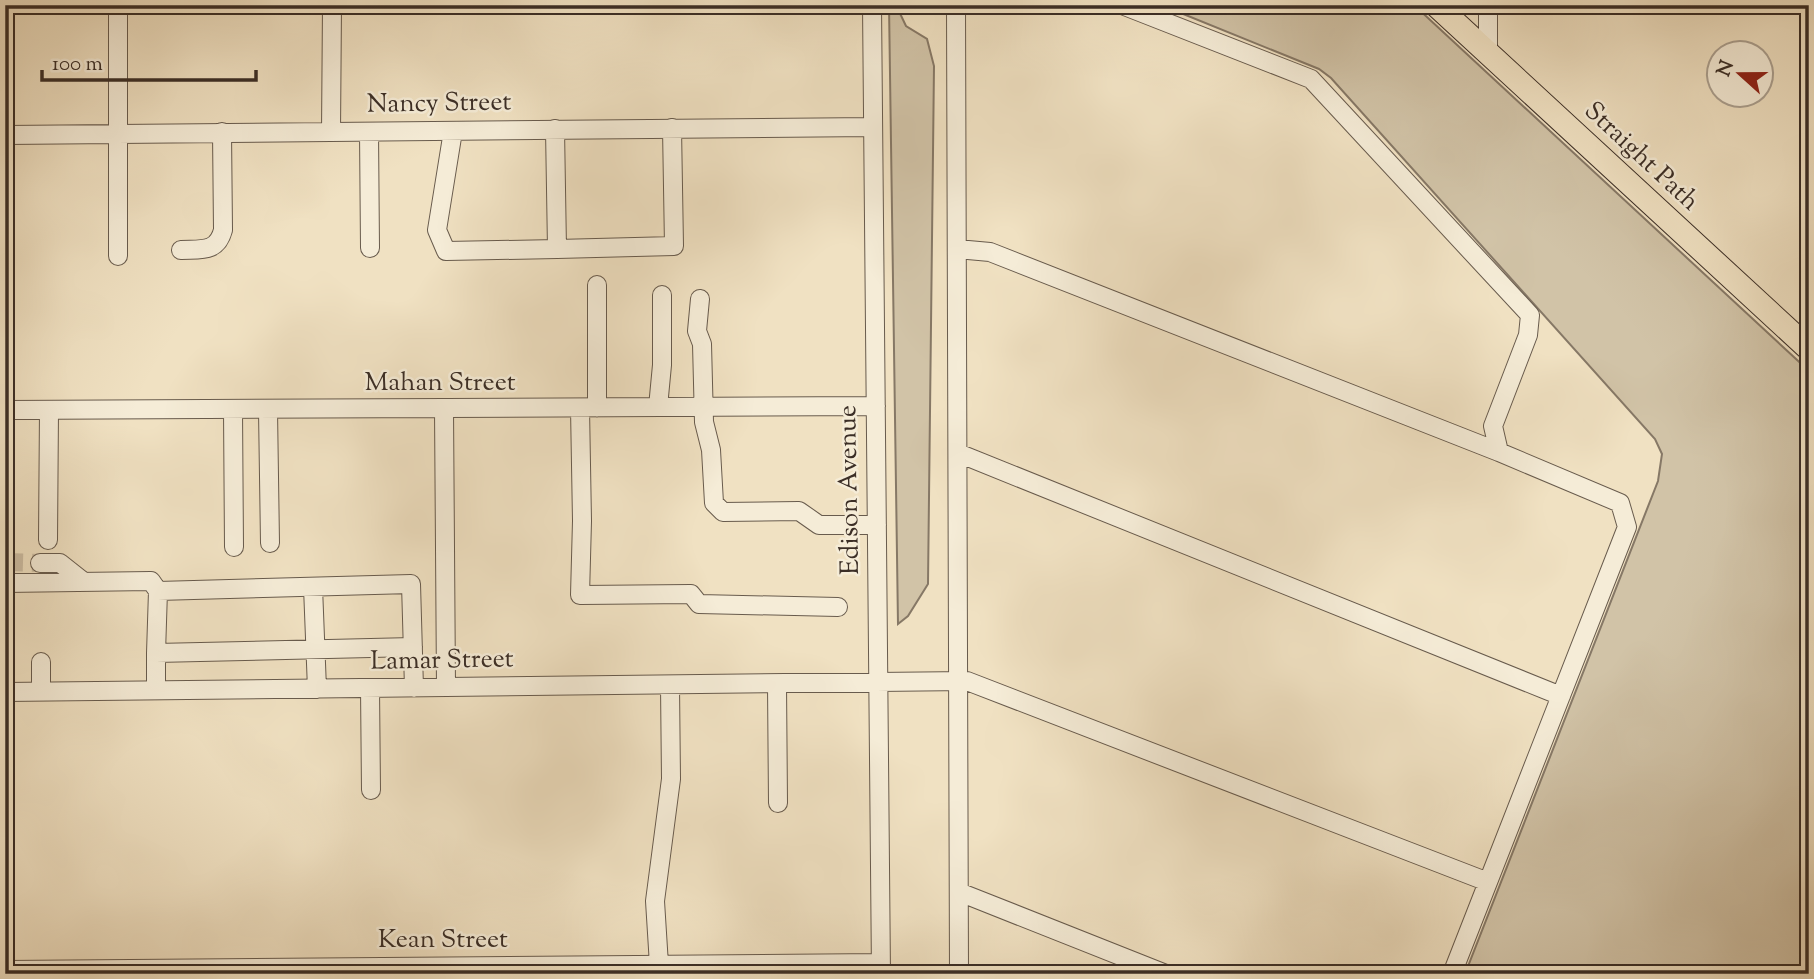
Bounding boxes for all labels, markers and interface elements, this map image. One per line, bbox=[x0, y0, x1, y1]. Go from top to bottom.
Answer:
scale bar bbox=[42, 38, 256, 82]
north arrow bbox=[1706, 38, 1776, 108]
text: 100 m bbox=[52, 50, 103, 80]
text: N bbox=[1711, 57, 1742, 81]
street label: Nancy Street bbox=[367, 84, 512, 124]
street label: Straight Path bbox=[1575, 94, 1707, 220]
street label: Mahan Street bbox=[364, 365, 516, 402]
street label: Edison Avenue bbox=[830, 405, 870, 575]
street label: Lamar Street bbox=[370, 641, 514, 681]
street label: Kean Street bbox=[378, 922, 508, 959]

